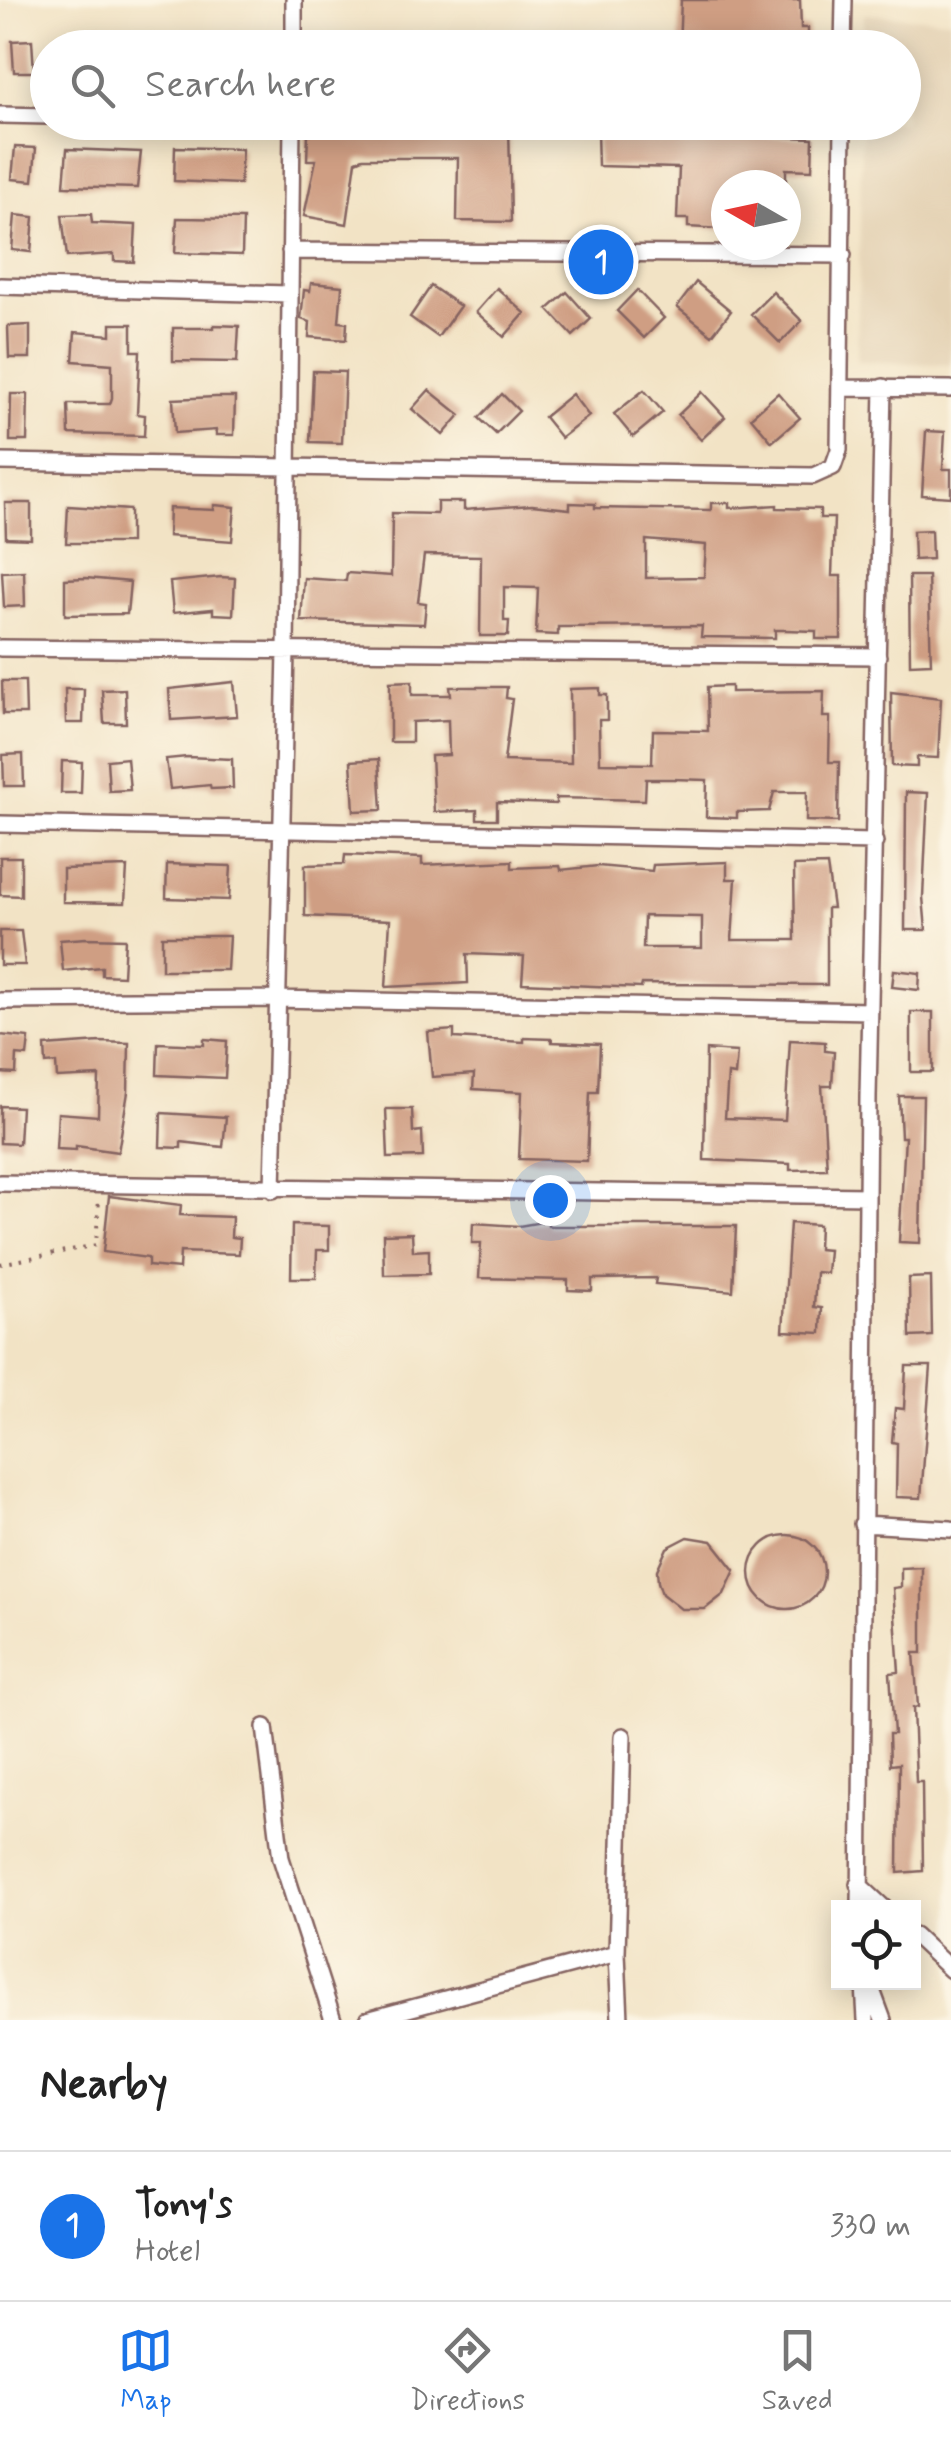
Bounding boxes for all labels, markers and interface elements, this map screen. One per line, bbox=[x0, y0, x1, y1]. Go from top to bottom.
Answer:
search box bbox=[30, 30, 921, 140]
icon: search bbox=[65, 58, 120, 113]
text: Search here bbox=[145, 61, 336, 110]
north arrow bbox=[711, 170, 801, 260]
pin: 1 bbox=[568, 224, 634, 300]
your location bbox=[525, 1175, 576, 1226]
map controls bbox=[831, 1900, 921, 1990]
button: locate bbox=[831, 1900, 921, 1990]
text: Nearby bbox=[40, 2058, 168, 2113]
text: Tony's bbox=[135, 2181, 233, 2230]
text: 1 bbox=[65, 2205, 80, 2247]
text: 330 m bbox=[830, 2205, 911, 2247]
text: Hotel bbox=[135, 2230, 200, 2272]
tab: Map bbox=[118, 2323, 173, 2420]
tab: Directions bbox=[410, 2323, 525, 2420]
tab: Saved bbox=[762, 2323, 833, 2420]

